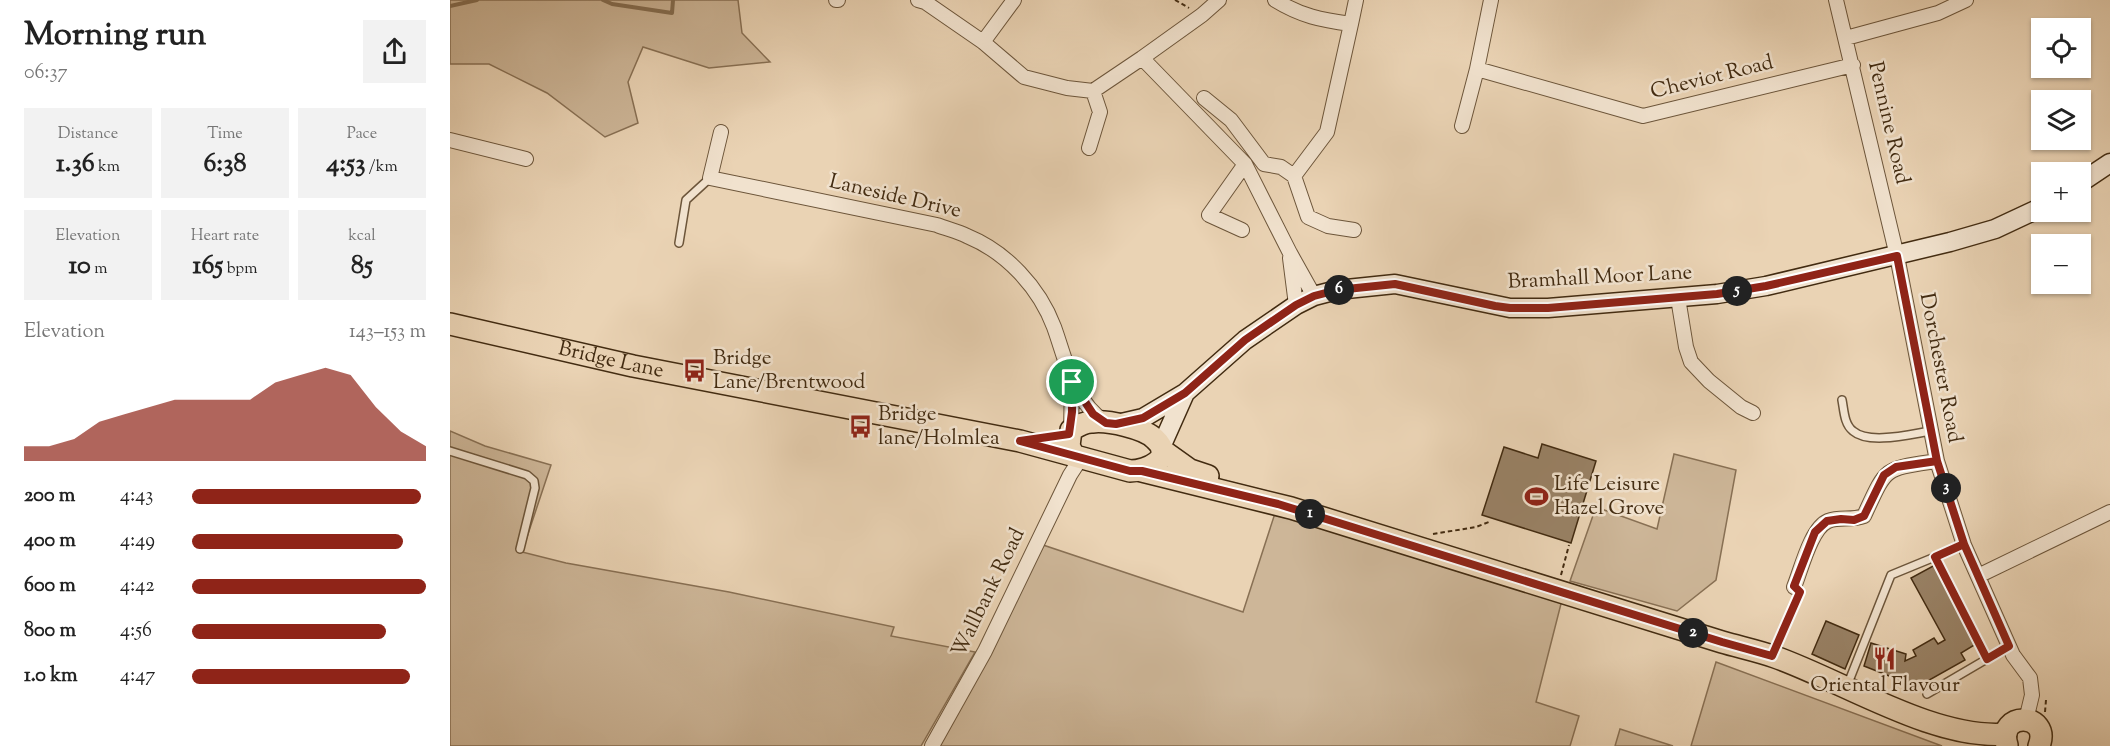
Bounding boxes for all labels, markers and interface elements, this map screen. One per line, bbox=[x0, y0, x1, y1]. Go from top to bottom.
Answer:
text: Morning run bbox=[24, 12, 206, 60]
map controls bbox=[2031, 18, 2091, 294]
button: locate bbox=[2031, 18, 2091, 78]
button: share bbox=[363, 20, 426, 83]
street label: Cheviot Road bbox=[1647, 48, 1777, 108]
text: 06:37 bbox=[24, 59, 68, 88]
street label: Pennine Road bbox=[1859, 59, 1917, 187]
button: layers bbox=[2031, 90, 2091, 150]
text: Distance bbox=[58, 123, 118, 146]
text: Time bbox=[207, 123, 243, 146]
text: Pace bbox=[347, 123, 377, 146]
text: 1.36 bbox=[56, 146, 95, 183]
text: 6:38 bbox=[204, 146, 246, 183]
text: 4:53 bbox=[326, 146, 365, 183]
text: km bbox=[95, 156, 120, 179]
text: /km bbox=[365, 156, 398, 179]
button: + bbox=[2031, 162, 2091, 222]
street label: Laneside Drive bbox=[826, 167, 964, 227]
text: Elevation bbox=[56, 225, 120, 248]
text: Heart rate bbox=[191, 225, 259, 248]
text: kcal bbox=[348, 225, 376, 248]
button: − bbox=[2031, 234, 2091, 294]
text: 10 bbox=[69, 248, 91, 285]
text: 165 bbox=[193, 248, 223, 285]
text: 85 bbox=[351, 248, 373, 285]
text: m bbox=[91, 258, 107, 281]
text: bpm bbox=[223, 258, 257, 281]
street label: Bramhall Moor Lane bbox=[1507, 258, 1693, 298]
pin: 6 bbox=[1324, 275, 1354, 305]
pin: 5 bbox=[1722, 276, 1752, 306]
text: 6 bbox=[1335, 278, 1343, 301]
text: 5 bbox=[1734, 279, 1740, 302]
street label: Dorchester Road bbox=[1911, 291, 1969, 446]
text: Elevation bbox=[24, 318, 105, 347]
text: 143–153 m bbox=[349, 318, 426, 347]
street label: Bridge Lane bbox=[555, 334, 666, 387]
place label: Bridge Lane/Brentwood bbox=[713, 344, 865, 398]
pin bbox=[1046, 356, 1097, 407]
bus stop icon: Bridge Lane/Brentwood bbox=[682, 358, 708, 384]
icon: arrive bbox=[1055, 365, 1088, 398]
place label: Bridge lane/Holmlea bbox=[878, 400, 1000, 454]
bus stop icon: Bridge lane/Holmlea bbox=[847, 414, 873, 440]
place label: Life Leisure Hazel Grove bbox=[1554, 470, 1664, 524]
pin: 3 bbox=[1931, 473, 1961, 503]
text: 3 bbox=[1943, 476, 1949, 499]
text: 200 m bbox=[24, 482, 75, 511]
text: 4:43 bbox=[120, 482, 153, 511]
sports icon: Life Leisure Hazel Grove bbox=[1523, 484, 1549, 510]
pin: 1 bbox=[1295, 499, 1325, 529]
text: 1 bbox=[1307, 502, 1313, 525]
street label: Wallbank Road bbox=[945, 523, 1033, 663]
text: 400 m bbox=[24, 527, 76, 556]
text: 4:49 bbox=[120, 527, 155, 556]
text: 600 m bbox=[24, 572, 76, 601]
text: 4:42 bbox=[120, 572, 155, 601]
text: 800 m bbox=[24, 617, 76, 646]
text: 4:56 bbox=[120, 617, 152, 646]
pin: 2 bbox=[1678, 618, 1708, 648]
text: 2 bbox=[1689, 621, 1697, 644]
restaurant icon: Oriental Flavour bbox=[1872, 645, 1898, 671]
text: 1.0 km bbox=[24, 662, 78, 691]
text: 4:47 bbox=[120, 662, 155, 691]
place label: Oriental Flavour bbox=[1810, 671, 1960, 701]

